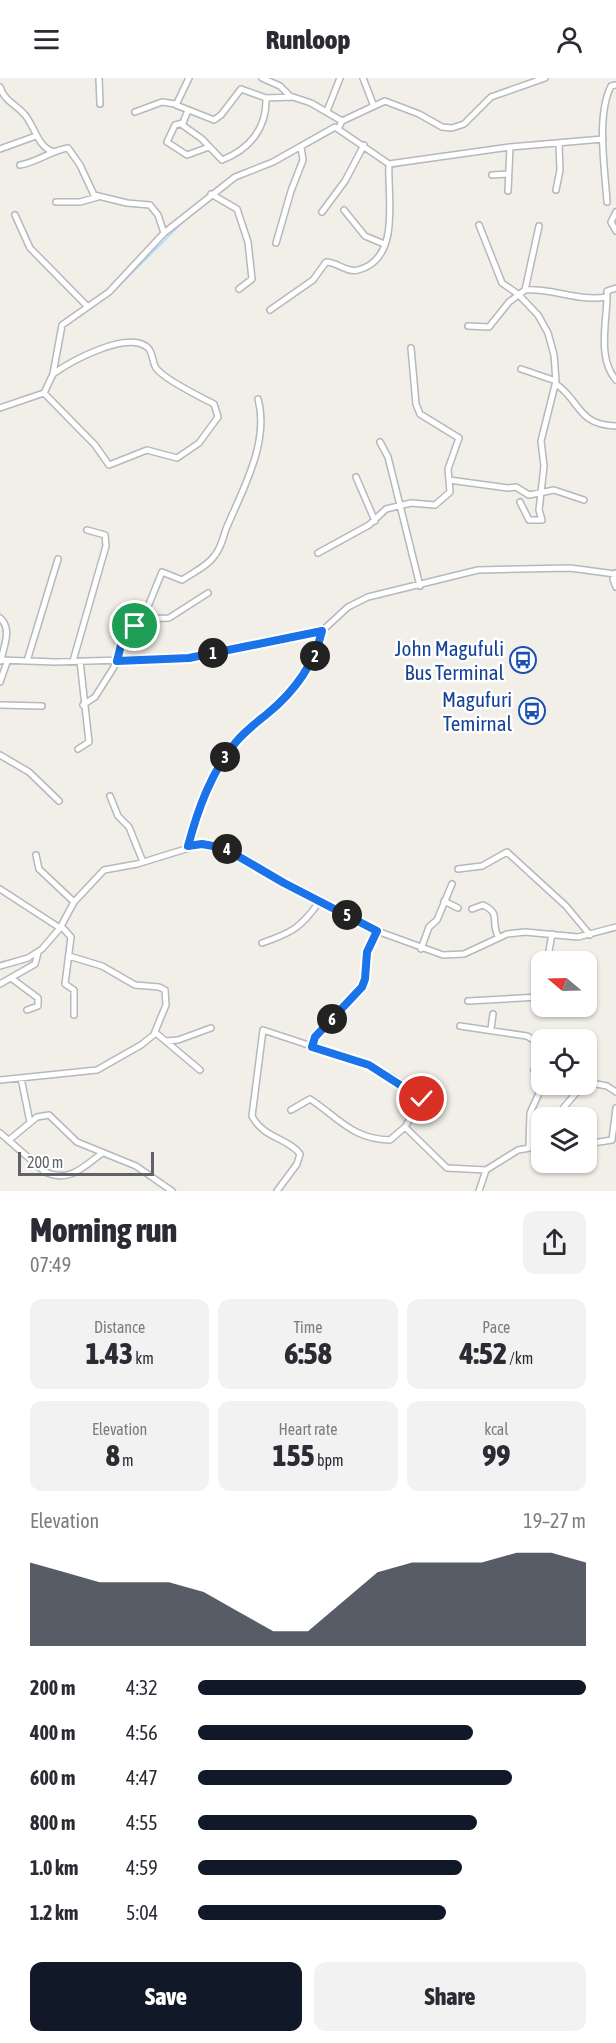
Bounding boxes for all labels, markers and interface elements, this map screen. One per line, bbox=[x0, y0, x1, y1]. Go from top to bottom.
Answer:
icon: menu bbox=[30, 23, 63, 56]
icon: person bbox=[553, 23, 586, 56]
text: Runloop bbox=[266, 24, 350, 55]
pin bbox=[109, 600, 160, 651]
icon: arrive bbox=[118, 609, 151, 642]
place label: John Magufuli Bus Terminal bbox=[395, 636, 504, 684]
pin: 1 bbox=[198, 638, 228, 668]
pin: 2 bbox=[300, 641, 330, 671]
text: 1 bbox=[209, 644, 217, 662]
bus stop icon: John Magufuli Bus Terminal bbox=[508, 645, 538, 675]
text: 2 bbox=[311, 647, 319, 665]
place label: Magufuri Temirnal bbox=[442, 687, 512, 735]
bus stop icon: Magufuri Temirnal bbox=[517, 696, 547, 726]
pin: 3 bbox=[210, 742, 240, 772]
text: 3 bbox=[221, 748, 229, 766]
pin: 4 bbox=[212, 834, 242, 864]
text: 4 bbox=[223, 840, 231, 858]
pin: 5 bbox=[332, 900, 362, 930]
text: 5 bbox=[343, 906, 351, 924]
north arrow bbox=[531, 951, 597, 1017]
map controls bbox=[531, 951, 597, 1173]
pin: 6 bbox=[317, 1004, 347, 1034]
text: 6 bbox=[328, 1010, 336, 1028]
button: locate bbox=[531, 1029, 597, 1095]
pin bbox=[396, 1073, 447, 1124]
icon: check bbox=[405, 1082, 438, 1115]
button: layers bbox=[531, 1107, 597, 1173]
scale bar bbox=[18, 1149, 154, 1176]
text: 200 m bbox=[27, 1153, 63, 1171]
text: Morning run bbox=[30, 1211, 177, 1249]
button: share bbox=[523, 1211, 586, 1274]
text: 07:49 bbox=[30, 1253, 71, 1276]
text: Distance bbox=[94, 1318, 145, 1336]
text: Time bbox=[293, 1318, 323, 1336]
text: Pace bbox=[482, 1318, 510, 1336]
text: 1.43 bbox=[85, 1336, 133, 1370]
text: 6:58 bbox=[284, 1336, 332, 1370]
text: 4:52 bbox=[459, 1336, 507, 1370]
text: km bbox=[133, 1349, 154, 1367]
text: /km bbox=[507, 1349, 533, 1367]
text: Elevation bbox=[92, 1420, 147, 1438]
text: Heart rate bbox=[279, 1420, 337, 1438]
text: kcal bbox=[484, 1420, 508, 1438]
text: 8 bbox=[106, 1438, 120, 1472]
text: 155 bbox=[272, 1438, 315, 1472]
text: 99 bbox=[482, 1438, 510, 1472]
text: m bbox=[120, 1451, 134, 1469]
text: bpm bbox=[315, 1451, 344, 1469]
text: Elevation bbox=[30, 1509, 99, 1532]
text: 19–27 m bbox=[523, 1509, 586, 1532]
text: 200 m bbox=[30, 1676, 75, 1699]
text: 4:32 bbox=[126, 1676, 158, 1699]
text: 400 m bbox=[30, 1721, 75, 1744]
text: 4:56 bbox=[126, 1721, 158, 1744]
text: 600 m bbox=[30, 1766, 75, 1789]
text: 4:47 bbox=[126, 1766, 158, 1789]
text: 800 m bbox=[30, 1811, 75, 1834]
text: 4:55 bbox=[126, 1811, 158, 1834]
text: 1.0 km bbox=[30, 1856, 78, 1879]
text: 4:59 bbox=[126, 1856, 158, 1879]
text: 1.2 km bbox=[30, 1901, 78, 1924]
text: 5:04 bbox=[126, 1901, 158, 1924]
button: Save bbox=[30, 1962, 302, 2031]
button: Share bbox=[314, 1962, 586, 2031]

